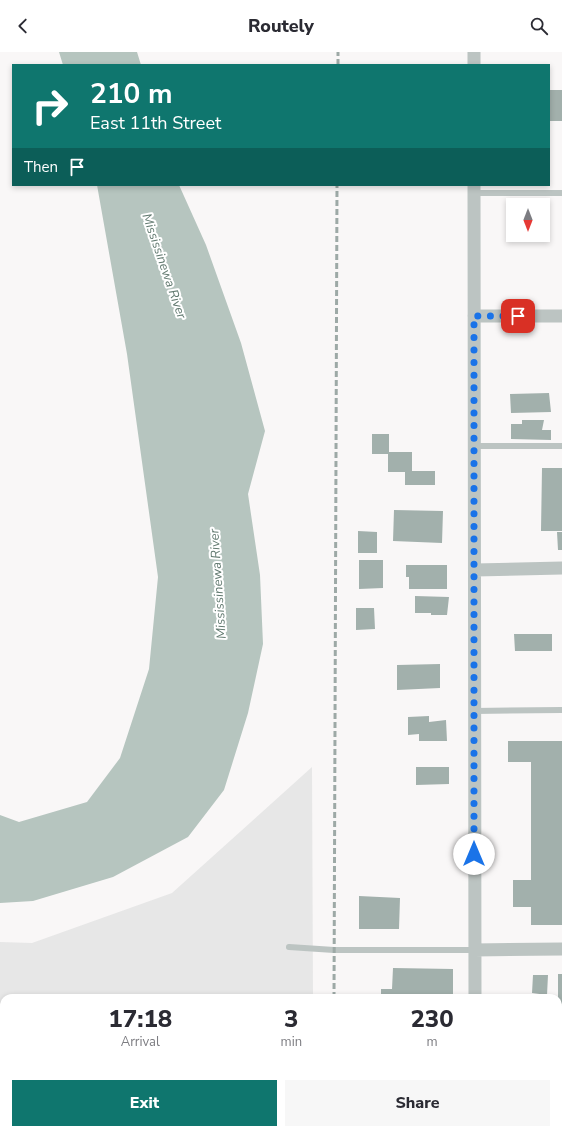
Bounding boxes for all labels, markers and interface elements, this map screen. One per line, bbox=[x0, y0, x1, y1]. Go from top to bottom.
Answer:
text: Routely bbox=[248, 14, 314, 38]
icon: back bbox=[12, 15, 34, 37]
icon: search bbox=[528, 15, 550, 37]
text: 210 m bbox=[90, 75, 173, 113]
icon: right bbox=[24, 80, 76, 132]
text: East 11th Street bbox=[90, 111, 221, 135]
icon: arrive bbox=[66, 156, 88, 178]
text: Then bbox=[24, 157, 58, 177]
north arrow bbox=[506, 198, 550, 242]
map controls bbox=[506, 198, 550, 242]
water label: Mississinewa River bbox=[138, 211, 191, 321]
pin bbox=[501, 299, 535, 333]
icon: arrive bbox=[507, 305, 529, 327]
water label: Mississinewa River bbox=[205, 528, 231, 640]
position arrow bbox=[453, 833, 495, 875]
text: 17:18 bbox=[108, 1003, 172, 1035]
text: 3 bbox=[284, 1003, 299, 1035]
text: 230 bbox=[410, 1003, 454, 1035]
text: Arrival bbox=[121, 1033, 160, 1051]
text: min bbox=[281, 1033, 302, 1051]
text: m bbox=[426, 1033, 438, 1051]
button: Exit bbox=[12, 1080, 277, 1126]
button: Share bbox=[285, 1080, 550, 1126]

